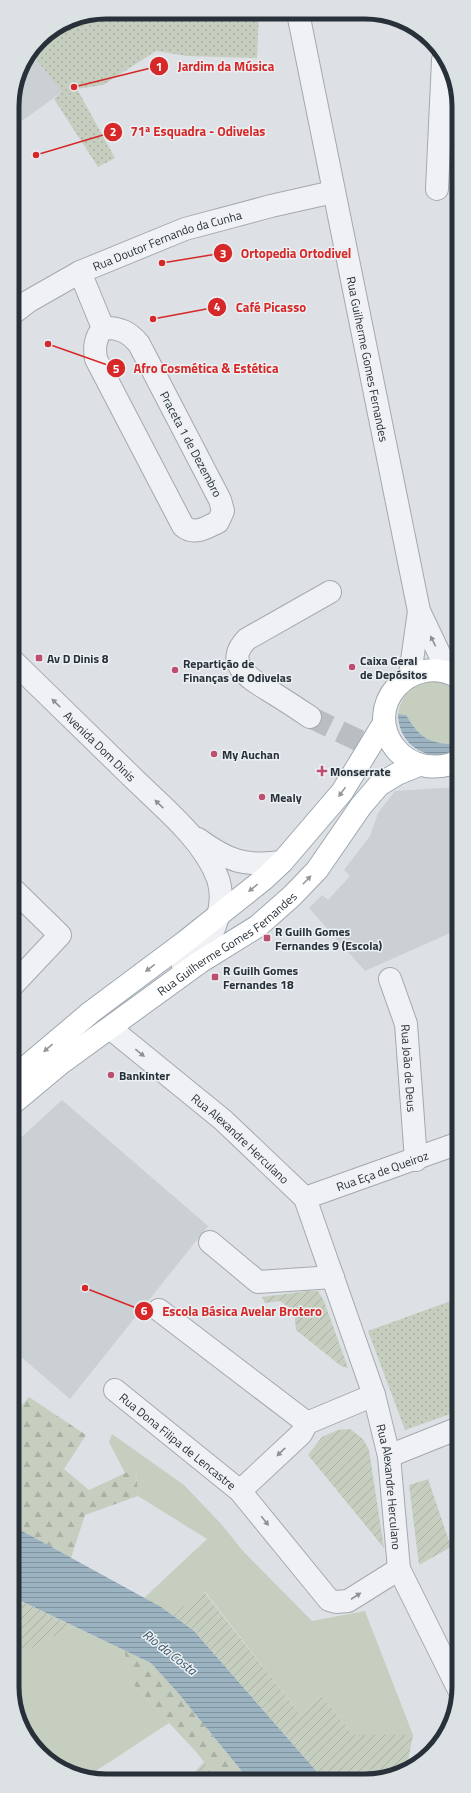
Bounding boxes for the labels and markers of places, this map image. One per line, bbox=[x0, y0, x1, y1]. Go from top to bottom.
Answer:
callout: Jardim da Música bbox=[149, 54, 282, 79]
callout: 71ª Esquadra - Odivelas bbox=[103, 119, 274, 144]
callout: Ortopedia Ortodivel bbox=[213, 241, 360, 266]
callout: Café Picasso bbox=[207, 295, 314, 320]
callout: Afro Cosmética & Estética bbox=[106, 356, 287, 381]
place label: Av D Dinis 8 bbox=[47, 649, 109, 668]
place label: Caixa Geral de Depósitos bbox=[360, 651, 428, 684]
marker: Av D Dinis 8 bbox=[34, 653, 44, 663]
place label: Repartição de Finanças de Odivelas bbox=[183, 654, 292, 687]
marker: Caixa Geral de Depósitos bbox=[347, 662, 357, 672]
marker: Repartição de Finanças de Odivelas bbox=[170, 665, 180, 675]
place label: My Auchan bbox=[222, 745, 280, 764]
marker: My Auchan bbox=[209, 749, 219, 759]
place label: Monserrate bbox=[330, 762, 391, 781]
marker: Monserrate bbox=[317, 766, 327, 776]
place label: Mealy bbox=[270, 788, 302, 807]
marker: Mealy bbox=[257, 792, 267, 802]
place label: R Guilh Gomes Fernandes 9 (Escola) bbox=[275, 922, 383, 955]
marker: R Guilh Gomes Fernandes 9 (Escola) bbox=[262, 933, 272, 943]
place label: R Guilh Gomes Fernandes 18 bbox=[223, 961, 299, 994]
marker: R Guilh Gomes Fernandes 18 bbox=[210, 972, 220, 982]
place label: Bankinter bbox=[119, 1066, 170, 1085]
marker: Bankinter bbox=[106, 1070, 116, 1080]
callout: Escola Básica Avelar Brotero bbox=[134, 1299, 330, 1324]

